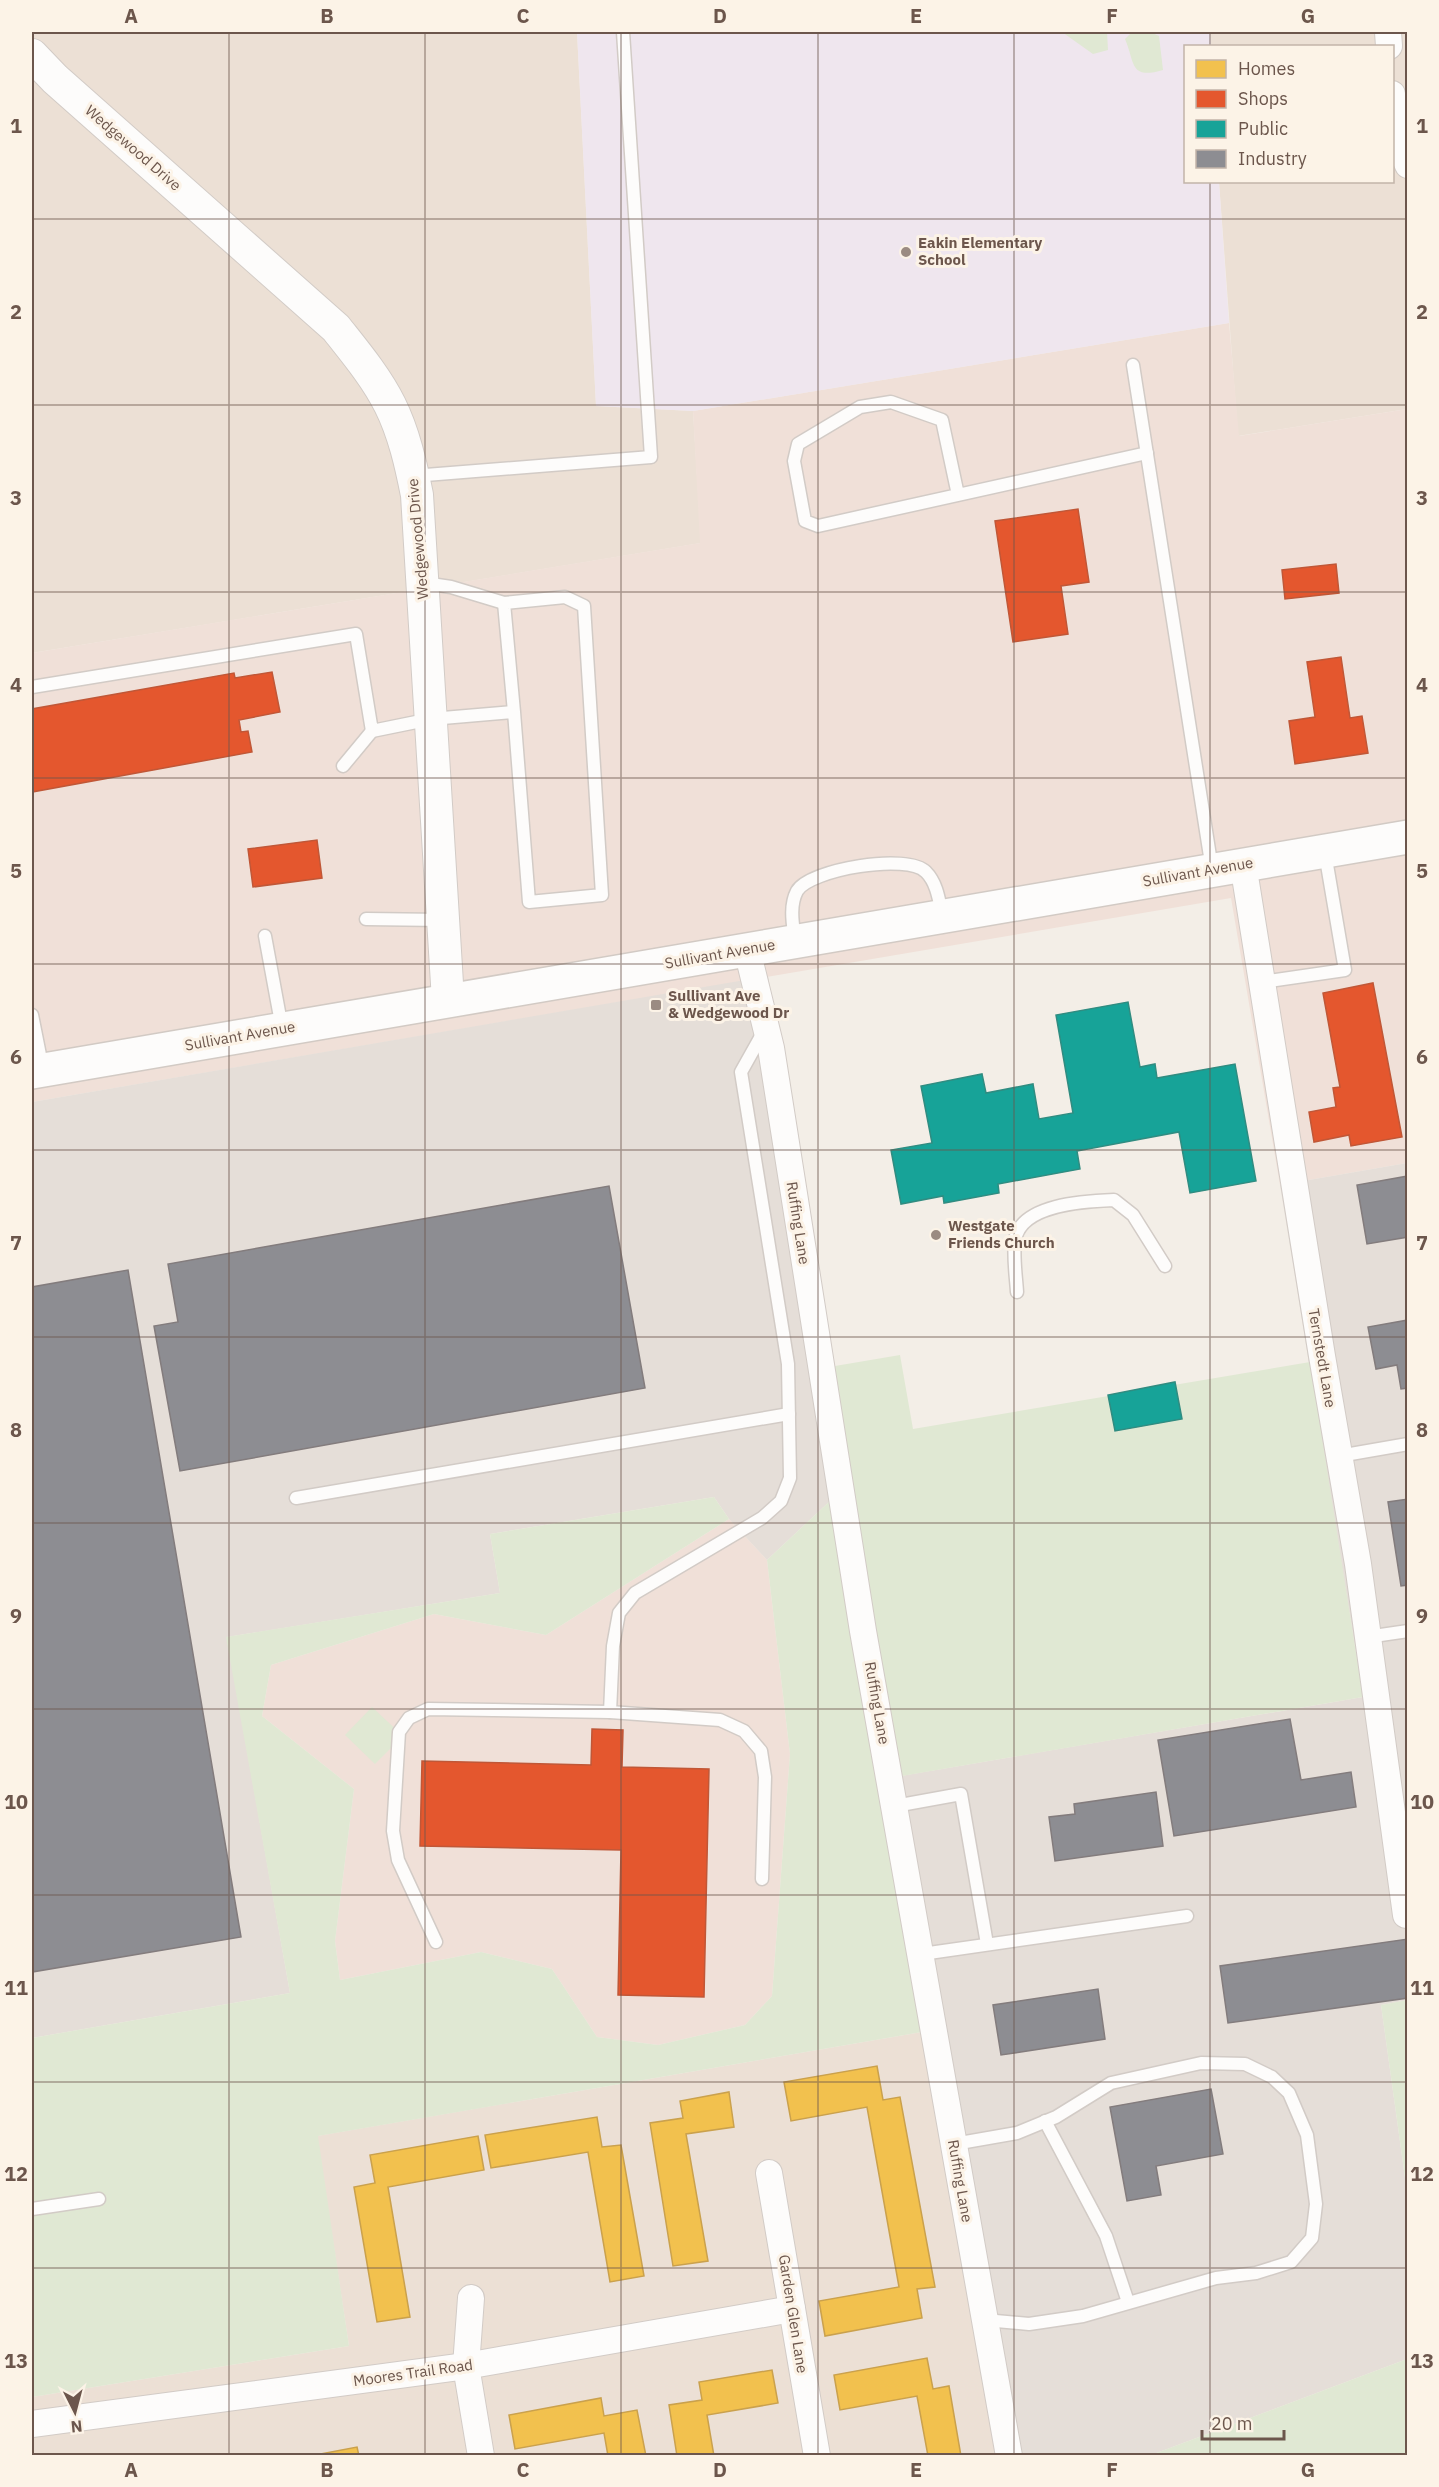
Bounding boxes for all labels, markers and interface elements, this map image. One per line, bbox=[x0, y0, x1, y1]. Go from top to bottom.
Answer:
text: A bbox=[124, 2, 138, 29]
text: B bbox=[320, 2, 334, 29]
text: C bbox=[516, 2, 530, 29]
text: D bbox=[713, 2, 727, 29]
text: E bbox=[910, 2, 922, 29]
text: F bbox=[1106, 2, 1118, 29]
text: G bbox=[1301, 2, 1315, 29]
legend bbox=[1184, 45, 1394, 183]
text: Homes bbox=[1238, 57, 1295, 80]
text: Shops bbox=[1238, 87, 1288, 110]
street label: Wedgewood Drive bbox=[81, 101, 185, 195]
text: 1 bbox=[10, 112, 22, 139]
text: 1 bbox=[1416, 112, 1428, 139]
text: Public bbox=[1238, 117, 1288, 140]
text: Industry bbox=[1238, 147, 1307, 170]
place label: Eakin Elementary School bbox=[918, 233, 1042, 269]
marker: Eakin Elementary School bbox=[899, 245, 913, 259]
text: 2 bbox=[10, 298, 22, 325]
text: 2 bbox=[1416, 298, 1428, 325]
street label: Wedgewood Drive bbox=[403, 478, 432, 600]
text: 3 bbox=[10, 484, 22, 511]
text: 3 bbox=[1416, 484, 1428, 511]
text: 4 bbox=[10, 671, 22, 698]
text: 4 bbox=[1416, 671, 1428, 698]
street label: Sullivant Avenue bbox=[1141, 852, 1255, 891]
text: 5 bbox=[10, 857, 22, 884]
text: 5 bbox=[1416, 857, 1428, 884]
street label: Sullivant Avenue bbox=[663, 934, 777, 973]
place label: Sullivant Ave & Wedgewood Dr bbox=[668, 986, 789, 1022]
marker: Sullivant Ave & Wedgewood Dr bbox=[649, 998, 663, 1012]
street label: Sullivant Avenue bbox=[183, 1016, 297, 1055]
text: 6 bbox=[10, 1043, 22, 1070]
text: 6 bbox=[1416, 1043, 1428, 1070]
street label: Ruffing Lane bbox=[783, 1180, 814, 1266]
place label: Westgate Friends Church bbox=[948, 1216, 1055, 1252]
marker: Westgate Friends Church bbox=[929, 1228, 943, 1242]
text: 7 bbox=[10, 1229, 22, 1256]
text: 7 bbox=[1416, 1229, 1428, 1256]
street label: Ternstedt Lane bbox=[1304, 1307, 1341, 1409]
text: 8 bbox=[10, 1416, 22, 1443]
text: 8 bbox=[1416, 1416, 1428, 1443]
text: 9 bbox=[10, 1602, 22, 1629]
text: 9 bbox=[1416, 1602, 1428, 1629]
street label: Ruffing Lane bbox=[861, 1660, 894, 1746]
text: 10 bbox=[4, 1788, 28, 1815]
text: 10 bbox=[1410, 1788, 1434, 1815]
text: 11 bbox=[4, 1974, 28, 2001]
text: 11 bbox=[1410, 1974, 1434, 2001]
street label: Ruffing Lane bbox=[944, 2138, 977, 2224]
text: 12 bbox=[4, 2160, 28, 2187]
text: 12 bbox=[1410, 2160, 1434, 2187]
street label: Garden Glen Lane bbox=[775, 2253, 812, 2375]
text: 13 bbox=[4, 2347, 28, 2374]
text: 13 bbox=[1410, 2347, 1434, 2374]
street label: Moores Trail Road bbox=[352, 2355, 474, 2390]
north arrow bbox=[45, 2382, 105, 2442]
scale bar bbox=[1202, 2403, 1284, 2441]
text: 20 m bbox=[1211, 2412, 1253, 2435]
text: N bbox=[70, 2416, 83, 2437]
text: A bbox=[124, 2456, 138, 2483]
text: B bbox=[320, 2456, 334, 2483]
text: C bbox=[516, 2456, 530, 2483]
text: D bbox=[713, 2456, 727, 2483]
text: E bbox=[910, 2456, 922, 2483]
text: F bbox=[1106, 2456, 1118, 2483]
text: G bbox=[1301, 2456, 1315, 2483]

